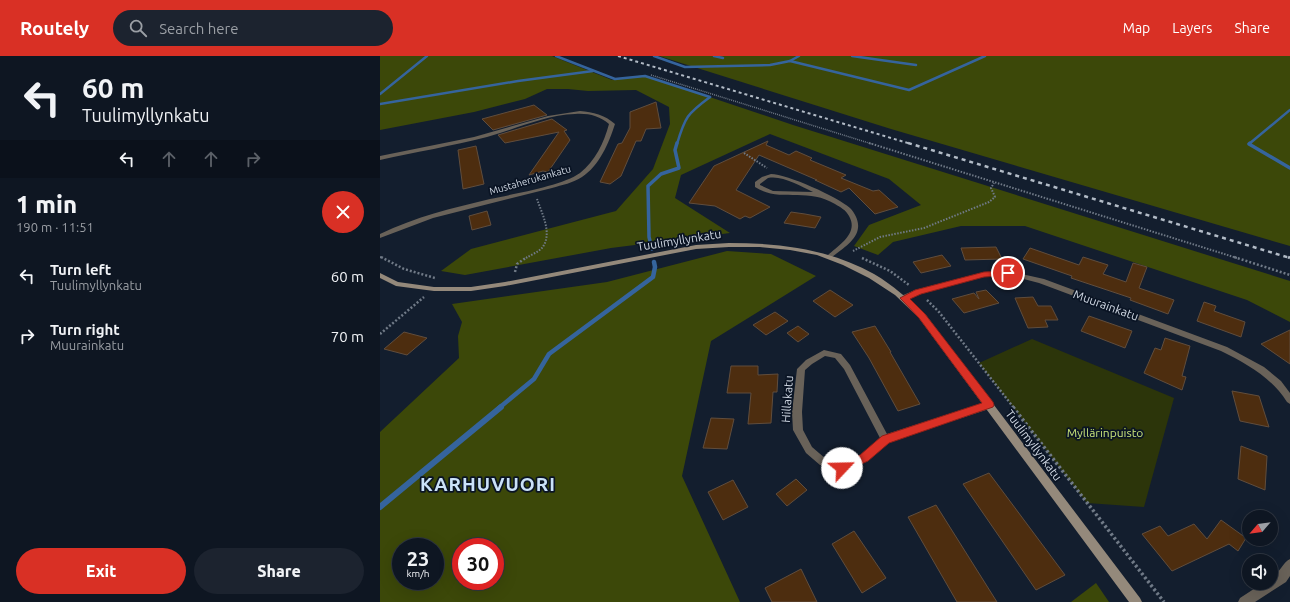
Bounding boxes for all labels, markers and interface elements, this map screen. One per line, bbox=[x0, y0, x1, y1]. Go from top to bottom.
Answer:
search box bbox=[113, 10, 393, 46]
text: Routely bbox=[20, 17, 89, 39]
icon: search bbox=[127, 17, 149, 39]
text: Search here bbox=[159, 20, 238, 37]
text: Map bbox=[1123, 20, 1150, 36]
text: Layers bbox=[1172, 20, 1212, 36]
text: Share bbox=[1234, 20, 1270, 36]
icon: left bbox=[16, 72, 68, 124]
text: 60 m bbox=[82, 72, 144, 103]
text: Tuulimyllynkatu bbox=[82, 105, 209, 125]
icon: left bbox=[116, 148, 138, 170]
icon: ahead bbox=[158, 148, 180, 170]
icon: ahead bbox=[200, 148, 222, 170]
icon: right bbox=[242, 148, 264, 170]
street label: Mustaherukankatu bbox=[488, 163, 572, 197]
text: 1 min bbox=[16, 191, 77, 218]
button: close bbox=[322, 191, 364, 233]
text: 190 m · 11:51 bbox=[16, 220, 94, 234]
street label: Tuulimyllynkatu bbox=[636, 227, 722, 253]
pin bbox=[991, 256, 1025, 290]
text: Turn left bbox=[50, 261, 111, 278]
icon: arrive bbox=[997, 262, 1019, 284]
icon: left bbox=[16, 265, 38, 287]
text: 60 m bbox=[331, 268, 364, 285]
text: Tuulimyllynkatu bbox=[50, 278, 142, 292]
street label: Muurainkatu bbox=[1072, 287, 1140, 323]
text: Turn right bbox=[50, 321, 120, 338]
icon: right bbox=[16, 325, 38, 347]
text: 70 m bbox=[331, 328, 364, 345]
text: Muurainkatu bbox=[50, 338, 124, 352]
street label: Hillakatu bbox=[779, 375, 795, 423]
street label: Tuulimyllynkatu bbox=[1003, 407, 1065, 483]
park label: Myllärinpuisto bbox=[1067, 426, 1143, 439]
position arrow bbox=[821, 447, 863, 489]
district label: KARHUVUORI bbox=[420, 473, 556, 495]
north arrow bbox=[1242, 510, 1278, 546]
map controls bbox=[1242, 510, 1278, 590]
speed limit sign: 30 bbox=[452, 538, 504, 590]
text: 23 bbox=[407, 547, 429, 570]
button: Exit bbox=[16, 548, 186, 594]
button: Share bbox=[194, 548, 364, 594]
button: sound bbox=[1242, 554, 1278, 590]
text: km/h bbox=[406, 568, 430, 579]

